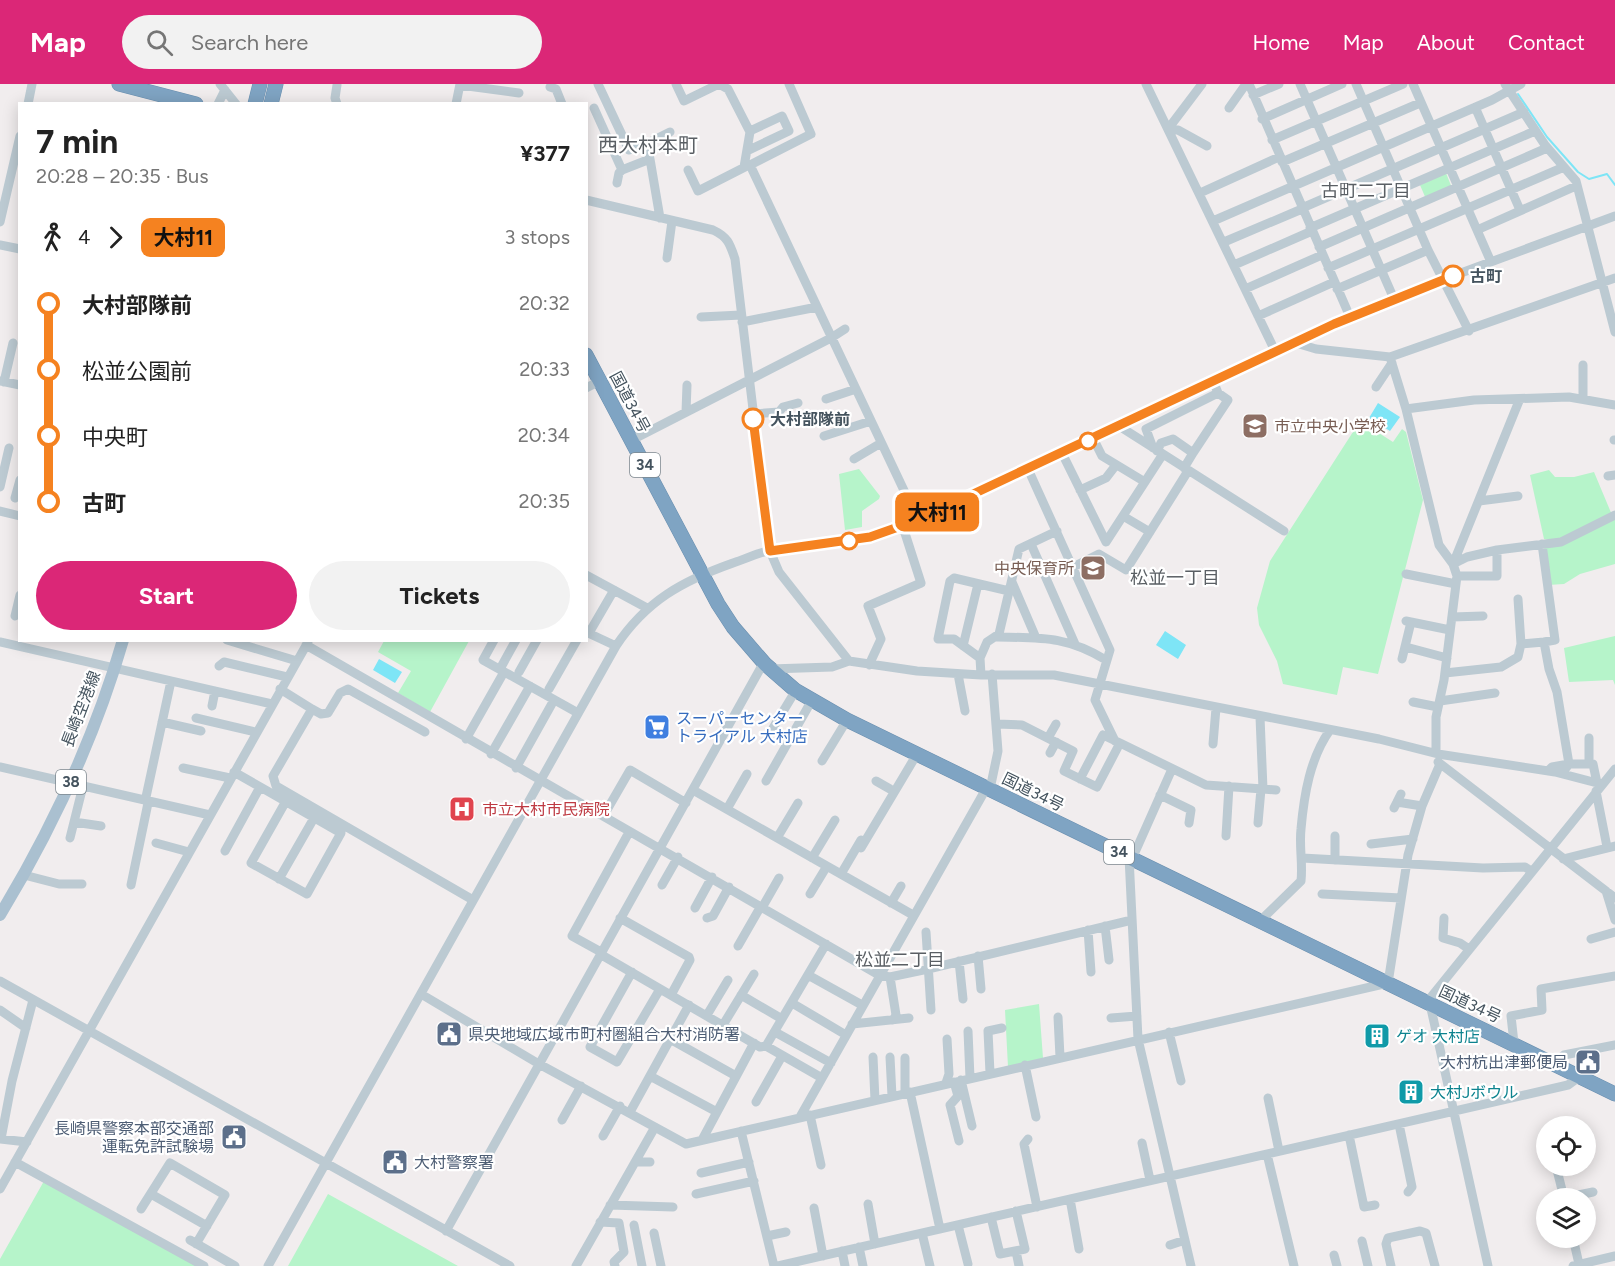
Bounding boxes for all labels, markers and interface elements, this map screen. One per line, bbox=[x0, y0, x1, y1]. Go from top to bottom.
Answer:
search box bbox=[122, 15, 542, 69]
text: Map bbox=[30, 25, 86, 59]
icon: search bbox=[143, 26, 176, 59]
text: Search here bbox=[191, 29, 308, 56]
text: Home bbox=[1253, 30, 1310, 55]
text: Map bbox=[1343, 30, 1384, 55]
text: About bbox=[1417, 30, 1475, 55]
text: Contact bbox=[1508, 30, 1585, 55]
text: 7 min bbox=[36, 122, 118, 161]
district label: 西大村本町 bbox=[598, 133, 698, 157]
text: ¥377 bbox=[520, 140, 570, 167]
text: 20:28 – 20:35 · Bus bbox=[36, 164, 209, 188]
district label: 古町二丁目 bbox=[1321, 180, 1411, 202]
icon: walk bbox=[36, 221, 69, 254]
icon: forward bbox=[99, 221, 132, 254]
text: 4 bbox=[78, 225, 90, 249]
text: 大村11 bbox=[153, 225, 213, 250]
text: 3 stops bbox=[505, 225, 570, 249]
marker: 古町 bbox=[1442, 265, 1464, 287]
place label: 古町 bbox=[1470, 267, 1502, 286]
text: 20:32 bbox=[519, 291, 570, 315]
text: 大村部隊前 bbox=[82, 292, 192, 319]
text: 20:33 bbox=[519, 357, 570, 381]
text: 松並公園前 bbox=[82, 358, 192, 385]
street label: 国道34号 bbox=[606, 368, 654, 436]
marker: 大村部隊前 bbox=[742, 408, 764, 430]
place label: 大村部隊前 bbox=[770, 410, 850, 429]
school or university icon: 市立中央小学校 bbox=[1240, 411, 1270, 441]
place label: 市立中央小学校 bbox=[1274, 417, 1386, 436]
text: 20:34 bbox=[518, 423, 570, 447]
text: 中央町 bbox=[82, 424, 148, 451]
unlabelled marker bbox=[1079, 432, 1097, 450]
road number: 34 bbox=[630, 453, 660, 477]
text: 20:35 bbox=[519, 489, 570, 513]
text: 古町 bbox=[82, 490, 126, 517]
line badge: 大村11 bbox=[895, 492, 979, 532]
text: 大村11 bbox=[907, 500, 967, 525]
unlabelled marker bbox=[840, 532, 858, 550]
school or university icon: 中央保育所 bbox=[1078, 553, 1108, 583]
place label: 中央保育所 bbox=[994, 559, 1074, 578]
button: Start bbox=[36, 561, 297, 630]
button: Tickets bbox=[309, 561, 570, 630]
district label: 松並一丁目 bbox=[1130, 567, 1220, 589]
street label: 長崎空港線 bbox=[58, 668, 104, 750]
place label: スーパーセンター トライアル 大村店 bbox=[676, 709, 808, 746]
supermarket icon: スーパーセンター トライアル 大村店 bbox=[642, 712, 672, 742]
street label: 国道34号 bbox=[999, 769, 1067, 815]
road number: 38 bbox=[56, 770, 86, 794]
hospital icon: 市立大村市民病院 bbox=[447, 794, 477, 824]
place label: 市立大村市民病院 bbox=[482, 800, 610, 819]
road number: 34 bbox=[1104, 840, 1134, 864]
district label: 松並二丁目 bbox=[855, 949, 945, 971]
street label: 国道34号 bbox=[1436, 981, 1504, 1027]
public building icon: 県央地域広域市町村圏組合大村消防署 bbox=[434, 1019, 464, 1049]
building icon: ゲオ 大村店 bbox=[1362, 1021, 1392, 1051]
place label: 県央地域広域市町村圏組合大村消防署 bbox=[468, 1025, 740, 1044]
place label: ゲオ 大村店 bbox=[1396, 1027, 1480, 1046]
public building icon: 大村杭出津郵便局 bbox=[1573, 1047, 1603, 1077]
place label: 大村杭出津郵便局 bbox=[1440, 1053, 1568, 1072]
building icon: 大村Jボウル bbox=[1396, 1077, 1426, 1107]
place label: 大村Jボウル bbox=[1430, 1083, 1518, 1102]
map controls bbox=[1536, 1116, 1596, 1248]
button: locate bbox=[1536, 1116, 1596, 1176]
place label: 長崎県警察本部交通部 運転免許試験場 bbox=[54, 1119, 214, 1156]
public building icon: 長崎県警察本部交通部 運転免許試験場 bbox=[219, 1122, 249, 1152]
public building icon: 大村警察署 bbox=[380, 1147, 410, 1177]
place label: 大村警察署 bbox=[414, 1153, 494, 1172]
button: layers bbox=[1536, 1188, 1596, 1248]

